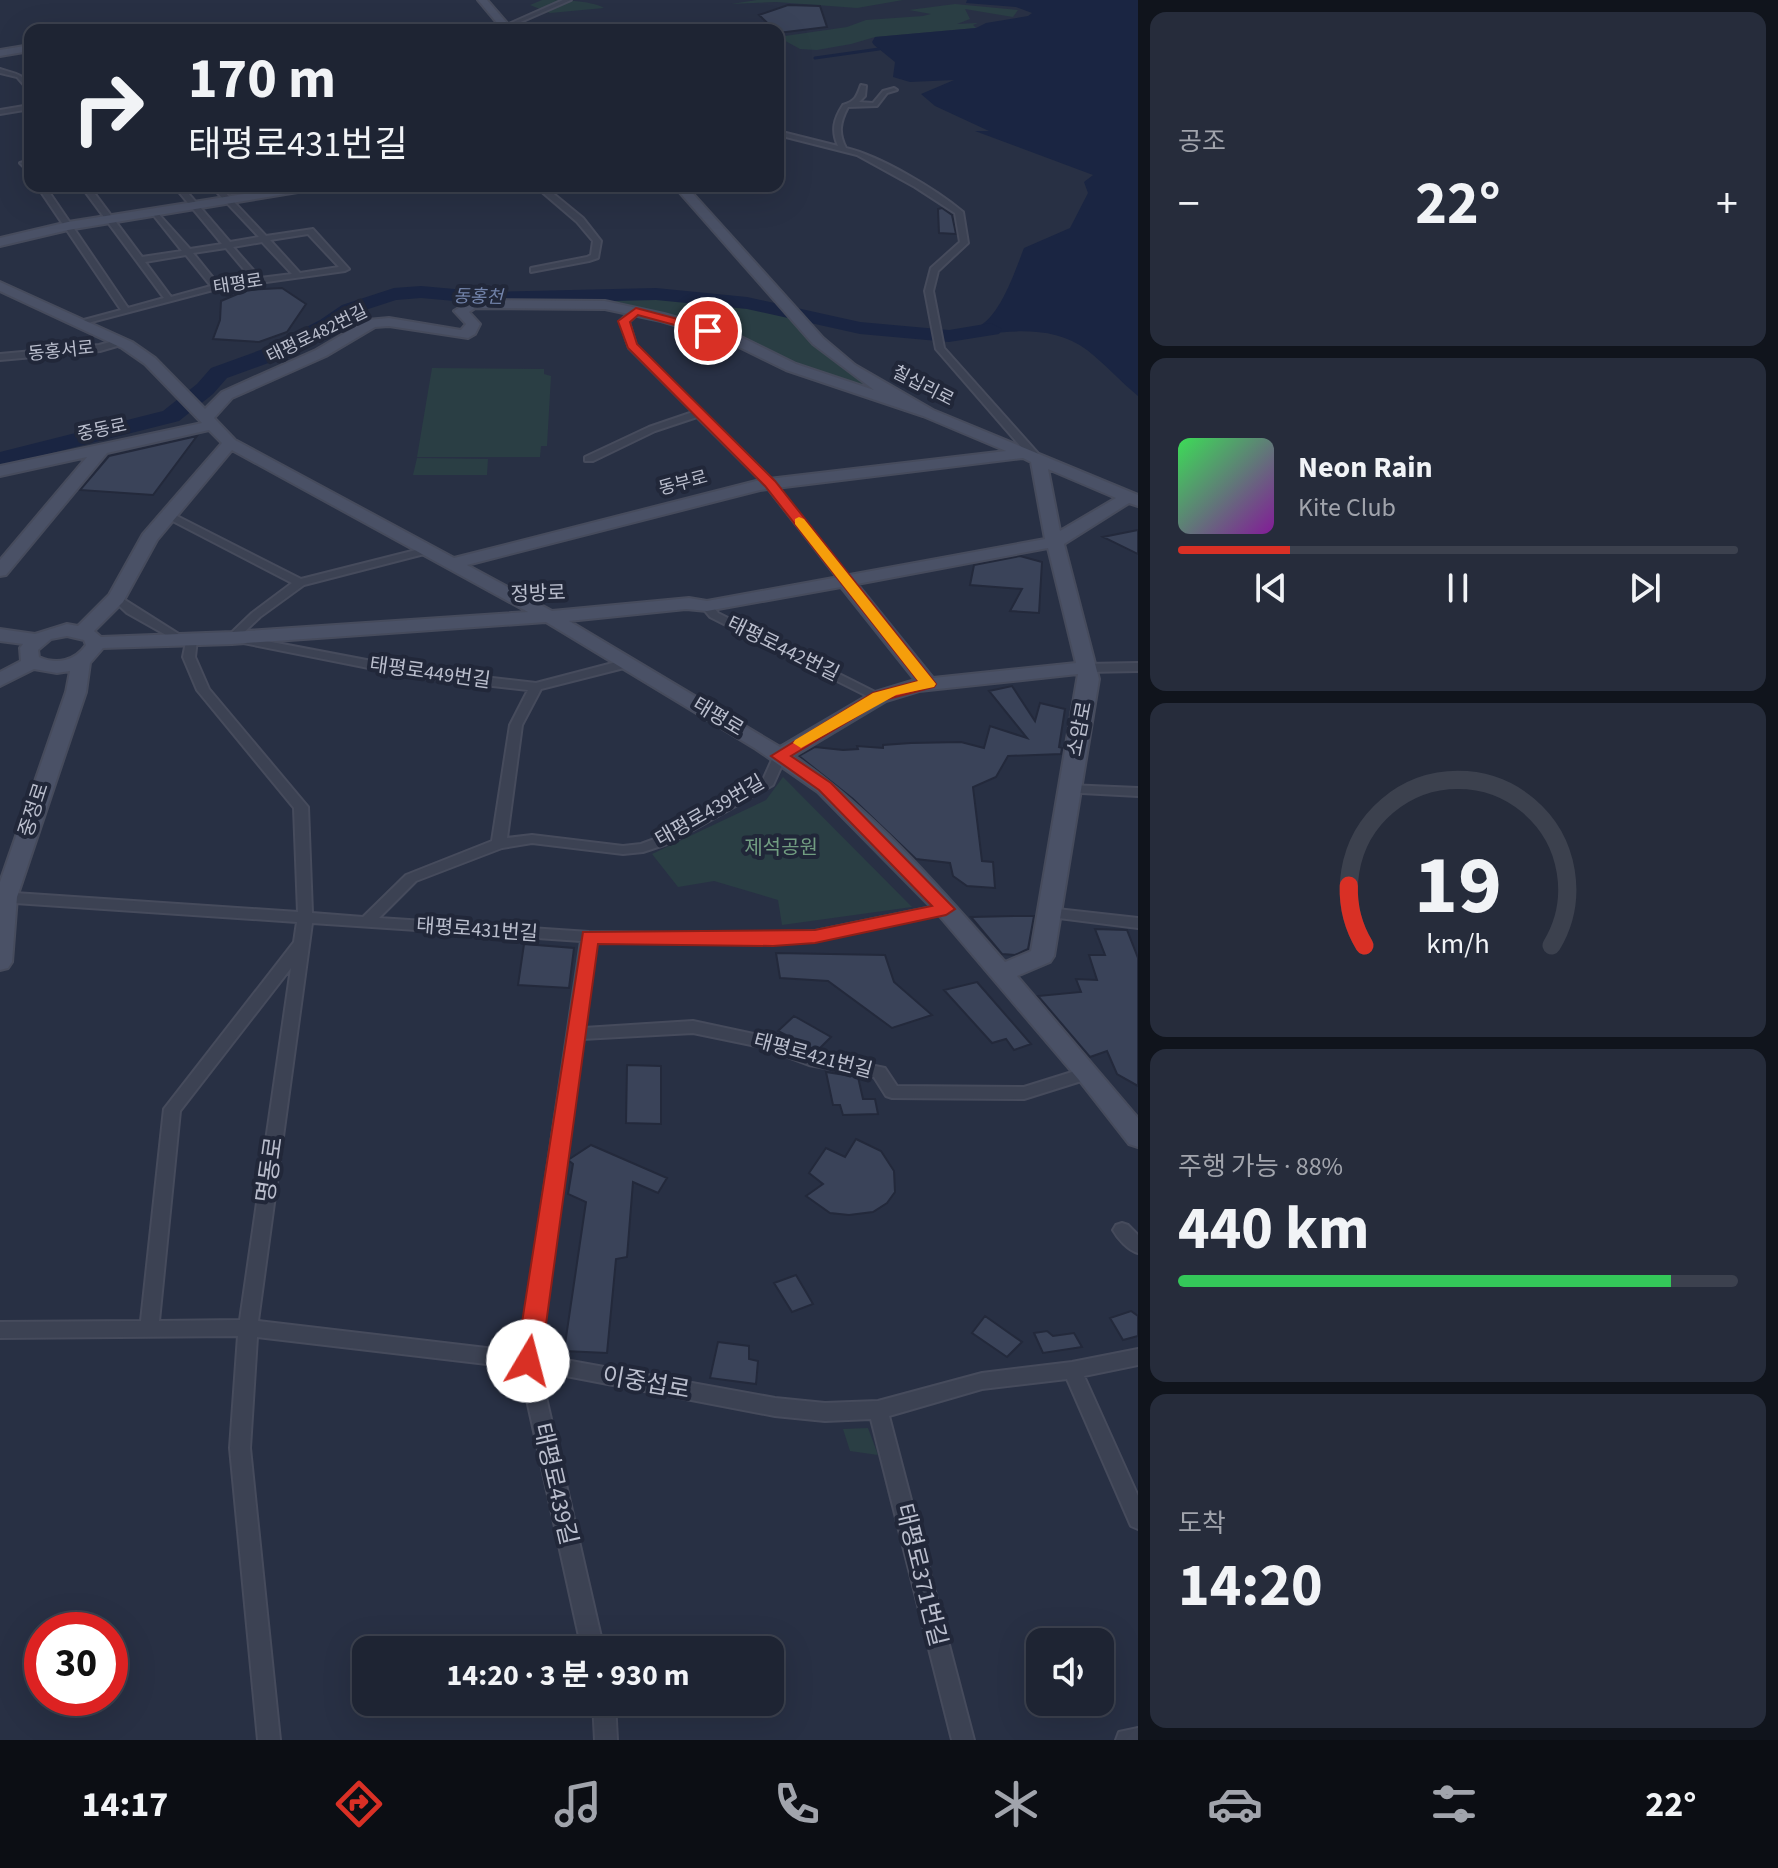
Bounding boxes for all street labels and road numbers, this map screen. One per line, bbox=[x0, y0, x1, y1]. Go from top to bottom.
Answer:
street label: 태평로 bbox=[212, 268, 264, 300]
street label: 태평로482번길 bbox=[262, 299, 372, 369]
street label: 동홍서로 bbox=[27, 335, 95, 367]
street label: 칠십리로 bbox=[888, 360, 958, 412]
street label: 중동로 bbox=[75, 413, 129, 447]
street label: 동부로 bbox=[656, 464, 710, 502]
street label: 정방로 bbox=[510, 579, 566, 609]
street label: 태평로442번길 bbox=[722, 610, 844, 688]
street label: 태평로449번길 bbox=[368, 651, 492, 695]
street label: 태평로 bbox=[687, 691, 749, 743]
street label: 소암로 bbox=[1061, 699, 1099, 759]
street label: 태평로439번길 bbox=[650, 768, 770, 854]
street label: 중정로 bbox=[12, 779, 56, 841]
street label: 태평로431번길 bbox=[415, 912, 539, 948]
street label: 태평로421번길 bbox=[751, 1027, 875, 1085]
street label: 명동로 bbox=[248, 1135, 292, 1205]
street label: 이중섭로 bbox=[599, 1358, 693, 1408]
street label: 태평로439길 bbox=[524, 1420, 586, 1548]
street label: 태평로371번길 bbox=[886, 1500, 956, 1650]

